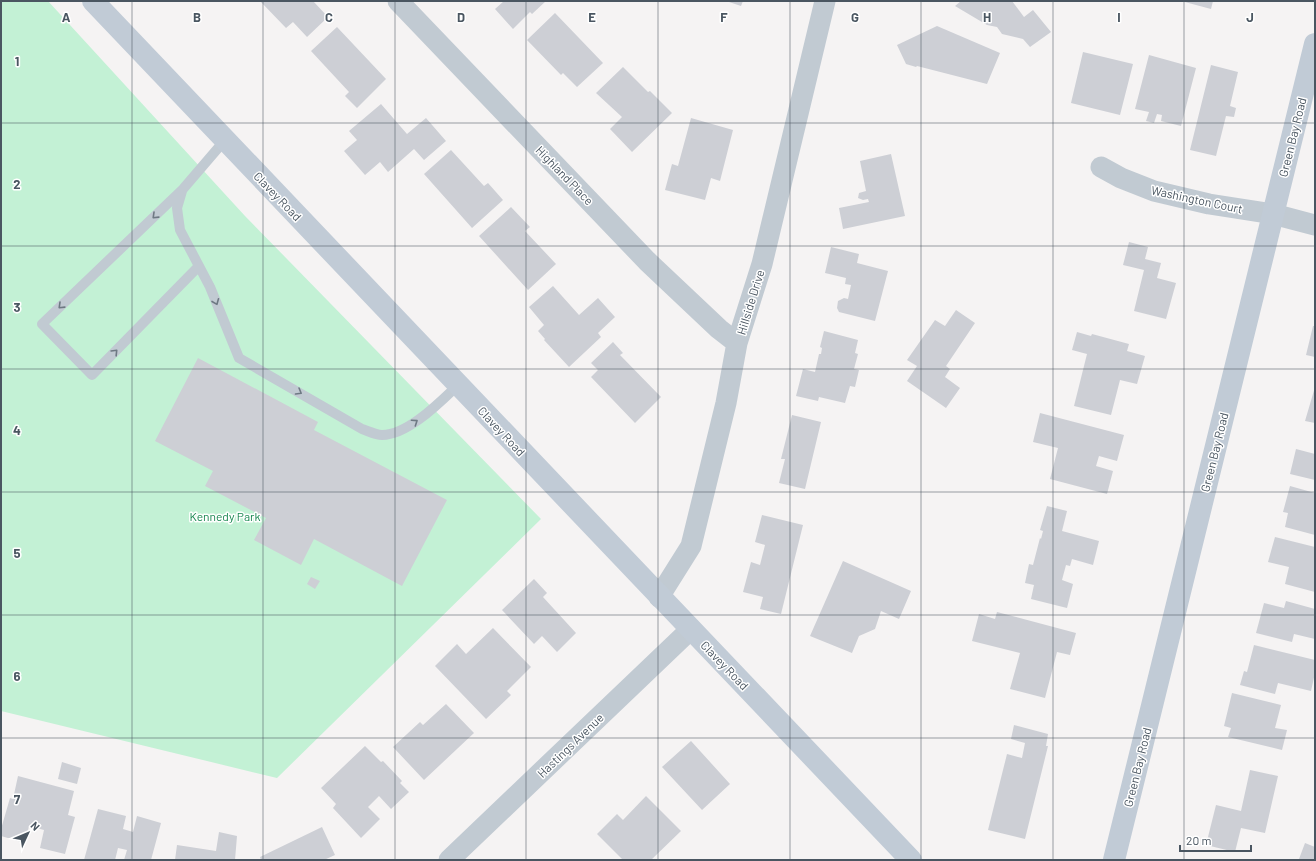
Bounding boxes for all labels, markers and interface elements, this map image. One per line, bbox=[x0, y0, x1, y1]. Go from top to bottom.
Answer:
text: A bbox=[62, 9, 71, 25]
text: B bbox=[193, 9, 201, 25]
text: C bbox=[325, 9, 333, 25]
text: D bbox=[457, 9, 465, 25]
text: E bbox=[588, 9, 596, 25]
text: F bbox=[720, 9, 728, 25]
text: G bbox=[851, 9, 859, 25]
text: H bbox=[983, 9, 991, 25]
text: I bbox=[1117, 9, 1121, 25]
text: J bbox=[1246, 9, 1254, 25]
text: 1 bbox=[15, 53, 19, 69]
street label: Green Bay Road bbox=[1275, 96, 1309, 178]
street label: Highland Place bbox=[533, 143, 597, 207]
street label: Clavey Road bbox=[251, 169, 305, 223]
text: 2 bbox=[13, 176, 21, 192]
street label: Washington Court bbox=[1150, 182, 1244, 216]
one-way arrow bbox=[152, 211, 160, 219]
street label: Hillside Drive bbox=[733, 268, 767, 336]
one-way arrow bbox=[211, 298, 219, 305]
text: 3 bbox=[13, 299, 21, 315]
one-way arrow bbox=[58, 301, 66, 309]
one-way arrow bbox=[110, 349, 117, 357]
one-way arrow bbox=[295, 388, 302, 395]
street label: Clavey Road bbox=[476, 403, 528, 459]
street label: Green Bay Road bbox=[1197, 411, 1231, 493]
one-way arrow bbox=[410, 420, 417, 427]
text: 4 bbox=[13, 422, 21, 438]
park label: Kennedy Park bbox=[190, 509, 260, 523]
text: 5 bbox=[13, 545, 21, 561]
street label: Clavey Road bbox=[698, 638, 752, 692]
text: 6 bbox=[14, 668, 21, 684]
street label: Hastings Avenue bbox=[534, 710, 606, 780]
street label: Green Bay Road bbox=[1120, 726, 1154, 808]
text: 7 bbox=[14, 791, 21, 807]
north arrow bbox=[8, 813, 48, 853]
text: N bbox=[28, 819, 43, 833]
scale bar bbox=[1180, 827, 1251, 853]
text: 20 m bbox=[1186, 833, 1212, 847]

